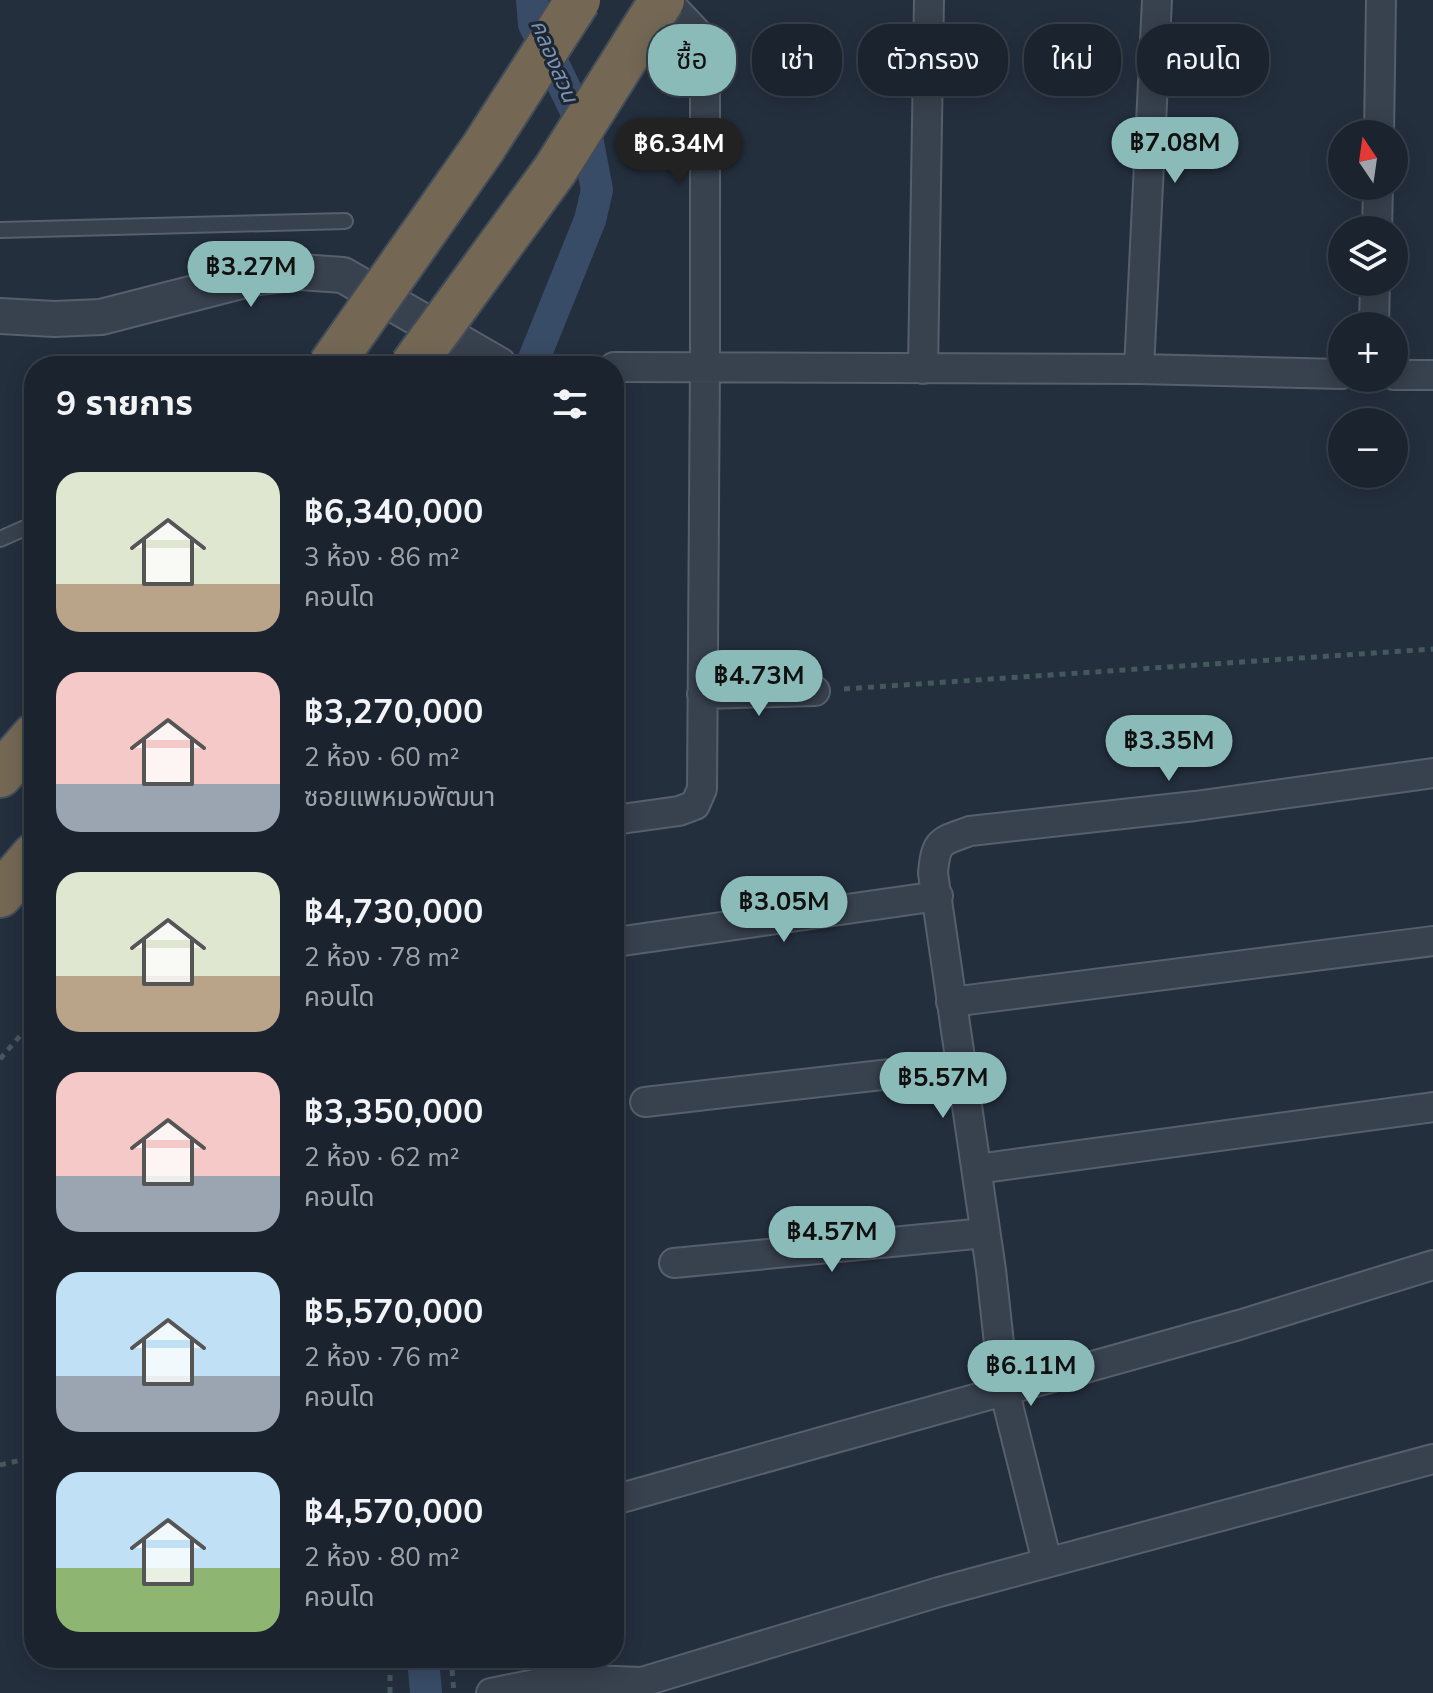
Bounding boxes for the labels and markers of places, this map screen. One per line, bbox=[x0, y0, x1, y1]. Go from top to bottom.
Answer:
pin: ฿7.08M bbox=[1110, 117, 1240, 185]
pin: ฿6.34M bbox=[614, 118, 744, 186]
pin: ฿3.27M bbox=[186, 241, 316, 309]
pin: ฿4.73M bbox=[694, 650, 824, 718]
pin: ฿3.35M bbox=[1104, 715, 1234, 783]
pin: ฿3.05M bbox=[719, 876, 849, 944]
pin: ฿5.57M bbox=[878, 1052, 1008, 1120]
pin: ฿4.57M bbox=[767, 1206, 897, 1274]
pin: ฿6.11M bbox=[966, 1340, 1096, 1408]

